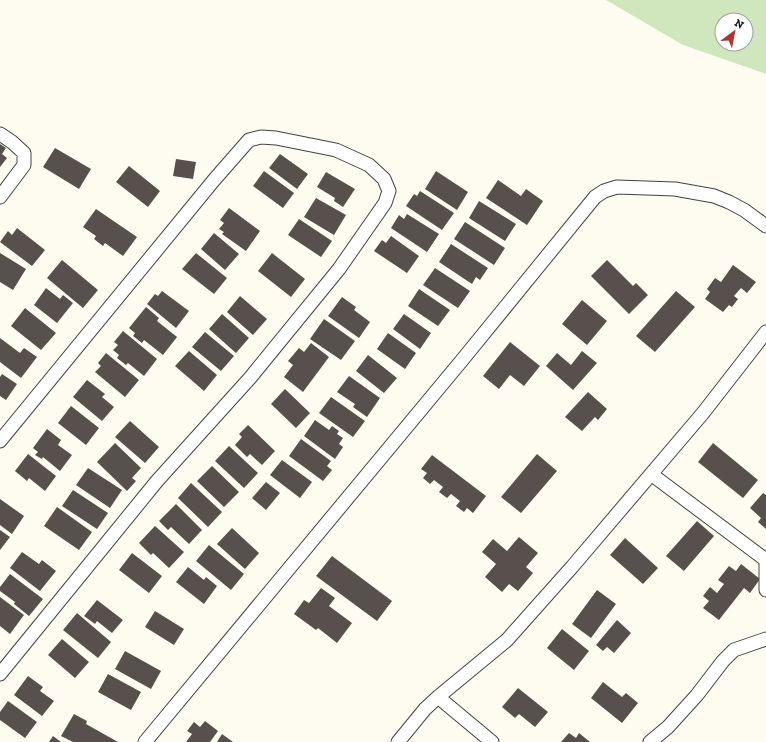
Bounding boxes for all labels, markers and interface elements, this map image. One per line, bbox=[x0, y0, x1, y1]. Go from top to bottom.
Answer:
north arrow bbox=[714, 12, 754, 52]
text: N bbox=[732, 16, 747, 32]

